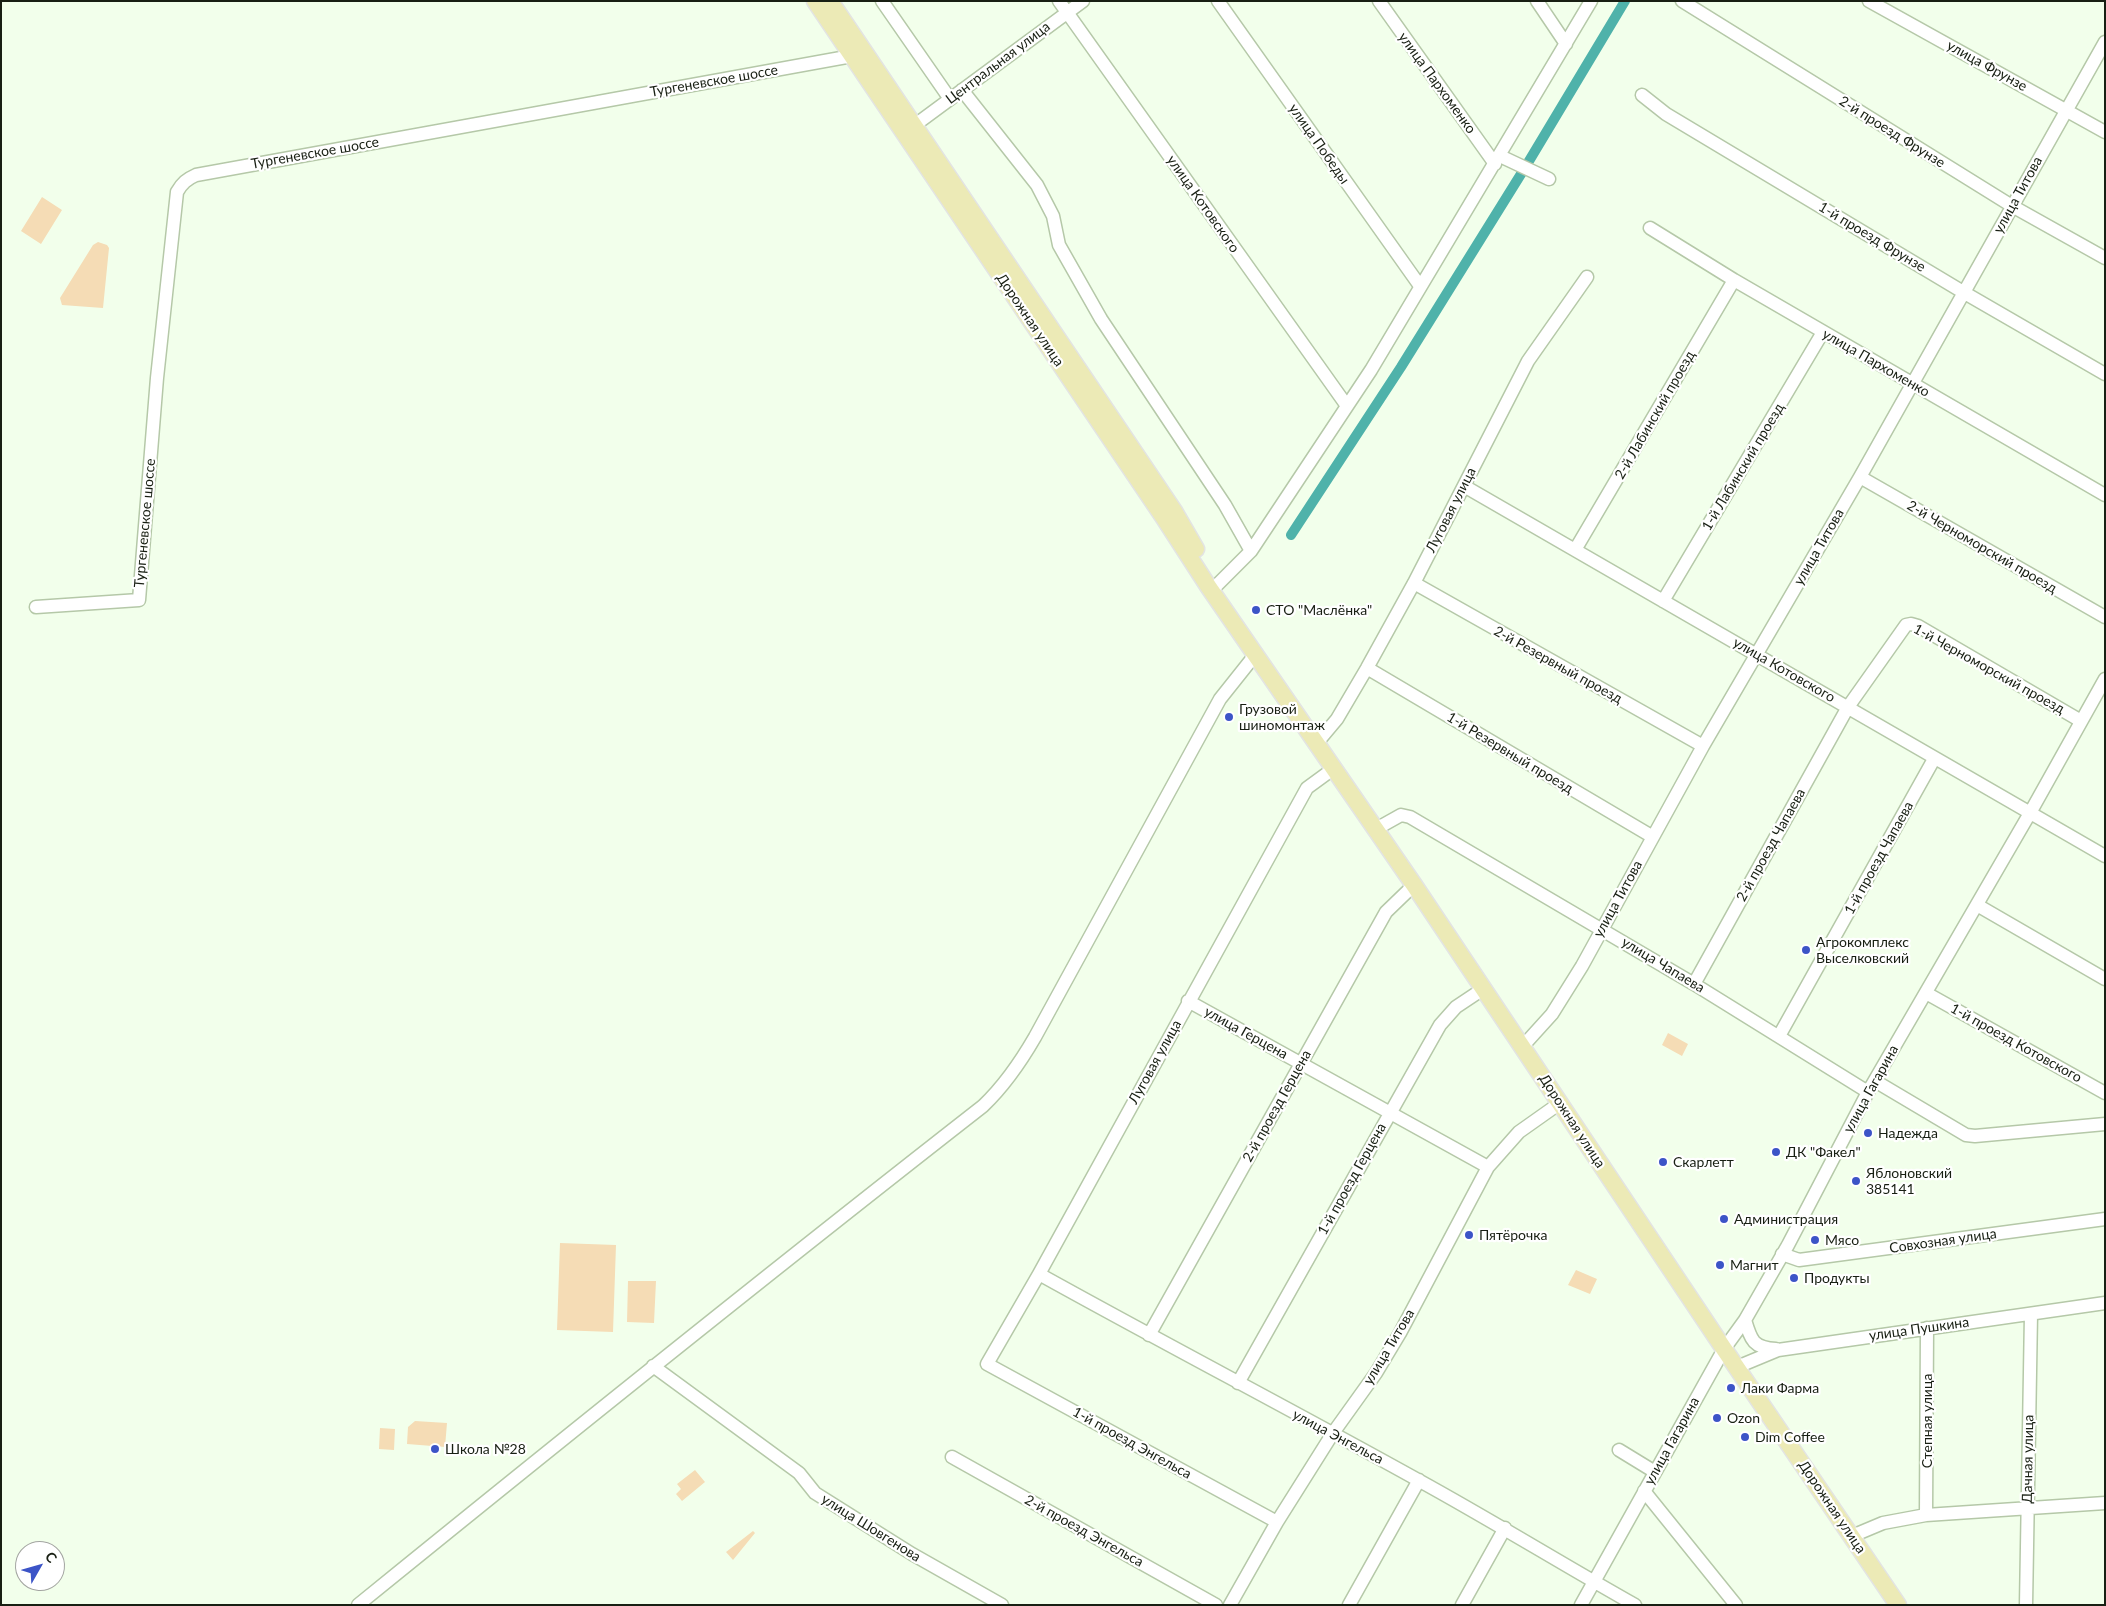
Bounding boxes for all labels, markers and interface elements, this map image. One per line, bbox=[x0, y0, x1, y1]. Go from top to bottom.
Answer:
street label: Центральная улица bbox=[943, 18, 1053, 108]
street label: улица Пархоменко bbox=[1395, 29, 1479, 137]
street label: улица Фрунзе bbox=[1944, 37, 2030, 95]
street label: Тургеневское шоссе bbox=[649, 61, 779, 101]
street label: 2-й проезд Фрунзе bbox=[1836, 93, 1948, 171]
street label: улица Победы bbox=[1285, 101, 1353, 187]
street label: Тургеневское шоссе bbox=[250, 133, 380, 173]
street label: улица Котовского bbox=[1163, 152, 1243, 256]
street label: улица Титова bbox=[1990, 154, 2046, 236]
street label: 1-й проезд Фрунзе bbox=[1815, 198, 1929, 276]
street label: Дорожная улица bbox=[993, 270, 1067, 370]
street label: улица Пархоменко bbox=[1819, 325, 1933, 401]
street label: 2-й Лабинский проезд bbox=[1611, 348, 1699, 482]
street label: 1-й Лабинский проезд bbox=[1698, 400, 1788, 534]
street label: Тургеневское шоссе bbox=[131, 458, 159, 588]
street label: Луговая улица bbox=[1422, 465, 1480, 555]
street label: 2-й Черноморский проезд bbox=[1904, 497, 2060, 597]
street label: улица Титова bbox=[1790, 506, 1848, 588]
place label: СТО "Маслёнка" bbox=[1266, 602, 1372, 618]
marker: СТО "Маслёнка" bbox=[1250, 604, 1262, 616]
street label: 1-й Черноморский проезд bbox=[1910, 620, 2068, 718]
street label: 2-й Резервный проезд bbox=[1491, 623, 1625, 707]
street label: улица Котовского bbox=[1730, 634, 1838, 706]
place label: Грузовой шиномонтаж bbox=[1239, 701, 1325, 734]
street label: 1-й Резервный проезд bbox=[1444, 709, 1576, 797]
marker: Грузовой шиномонтаж bbox=[1223, 711, 1235, 723]
street label: 2-й проезд Чапаева bbox=[1733, 786, 1809, 904]
street label: 1-й проезд Чапаева bbox=[1841, 799, 1917, 917]
street label: улица Титова bbox=[1590, 858, 1646, 940]
street label: улица Чапаева bbox=[1618, 934, 1708, 996]
place label: Агрокомплекс Выселковский bbox=[1816, 934, 1909, 966]
marker: Агрокомплекс Выселковский bbox=[1800, 944, 1812, 956]
street label: 1-й проезд Котовского bbox=[1947, 1000, 2085, 1086]
street label: улица Герцена bbox=[1201, 1003, 1291, 1063]
street label: Луговая улица bbox=[1125, 1017, 1185, 1107]
street label: улица Гагарина bbox=[1840, 1042, 1902, 1136]
street label: 2-й проезд Герцена bbox=[1239, 1047, 1315, 1165]
street label: Дорожная улица bbox=[1535, 1071, 1609, 1171]
street label: 1-й проезд Герцена bbox=[1314, 1120, 1390, 1238]
place label: Надежда bbox=[1878, 1125, 1938, 1141]
marker: Надежда bbox=[1862, 1127, 1874, 1139]
place label: ДК "Факел" bbox=[1786, 1144, 1861, 1160]
marker: ДК "Факел" bbox=[1770, 1146, 1782, 1158]
place label: Скарлетт bbox=[1673, 1154, 1734, 1170]
marker: Скарлетт bbox=[1657, 1156, 1669, 1168]
place label: Яблоновский 385141 bbox=[1866, 1165, 1952, 1198]
marker: Яблоновский 385141 bbox=[1850, 1175, 1862, 1187]
place label: Администрация bbox=[1734, 1211, 1838, 1227]
marker: Администрация bbox=[1718, 1213, 1730, 1225]
street label: Совхозная улица bbox=[1888, 1225, 1998, 1257]
place label: Пятёрочка bbox=[1479, 1227, 1547, 1243]
marker: Пятёрочка bbox=[1463, 1229, 1475, 1241]
place label: Мясо bbox=[1825, 1232, 1859, 1248]
marker: Мясо bbox=[1809, 1234, 1821, 1246]
place label: Магнит bbox=[1730, 1257, 1779, 1273]
marker: Магнит bbox=[1714, 1259, 1726, 1271]
place label: Продукты bbox=[1804, 1270, 1870, 1286]
marker: Продукты bbox=[1788, 1272, 1800, 1284]
street label: улица Титова bbox=[1360, 1306, 1418, 1388]
street label: улица Пушкина bbox=[1868, 1314, 1970, 1344]
street label: Степная улица bbox=[1919, 1374, 1935, 1468]
place label: Лаки Фарма bbox=[1741, 1380, 1819, 1396]
marker: Лаки Фарма bbox=[1725, 1382, 1737, 1394]
street label: улица Гагарина bbox=[1641, 1394, 1703, 1488]
street label: 1-й проезд Энгельса bbox=[1070, 1403, 1194, 1483]
street label: улица Энгельса bbox=[1290, 1406, 1386, 1468]
place label: Ozon bbox=[1727, 1410, 1760, 1426]
marker: Ozon bbox=[1711, 1412, 1723, 1424]
street label: Дачная улица bbox=[2019, 1415, 2037, 1503]
place label: Dim Coffee bbox=[1755, 1429, 1825, 1445]
marker: Dim Coffee bbox=[1739, 1431, 1751, 1443]
place label: Школа №28 bbox=[445, 1441, 526, 1457]
marker: Школа №28 bbox=[429, 1443, 441, 1455]
street label: Дорожная улица bbox=[1795, 1457, 1869, 1557]
street label: улица Шовгенова bbox=[818, 1491, 924, 1565]
street label: 2-й проезд Энгельса bbox=[1022, 1491, 1146, 1571]
north arrow bbox=[15, 1541, 65, 1591]
text: С bbox=[42, 1548, 61, 1566]

